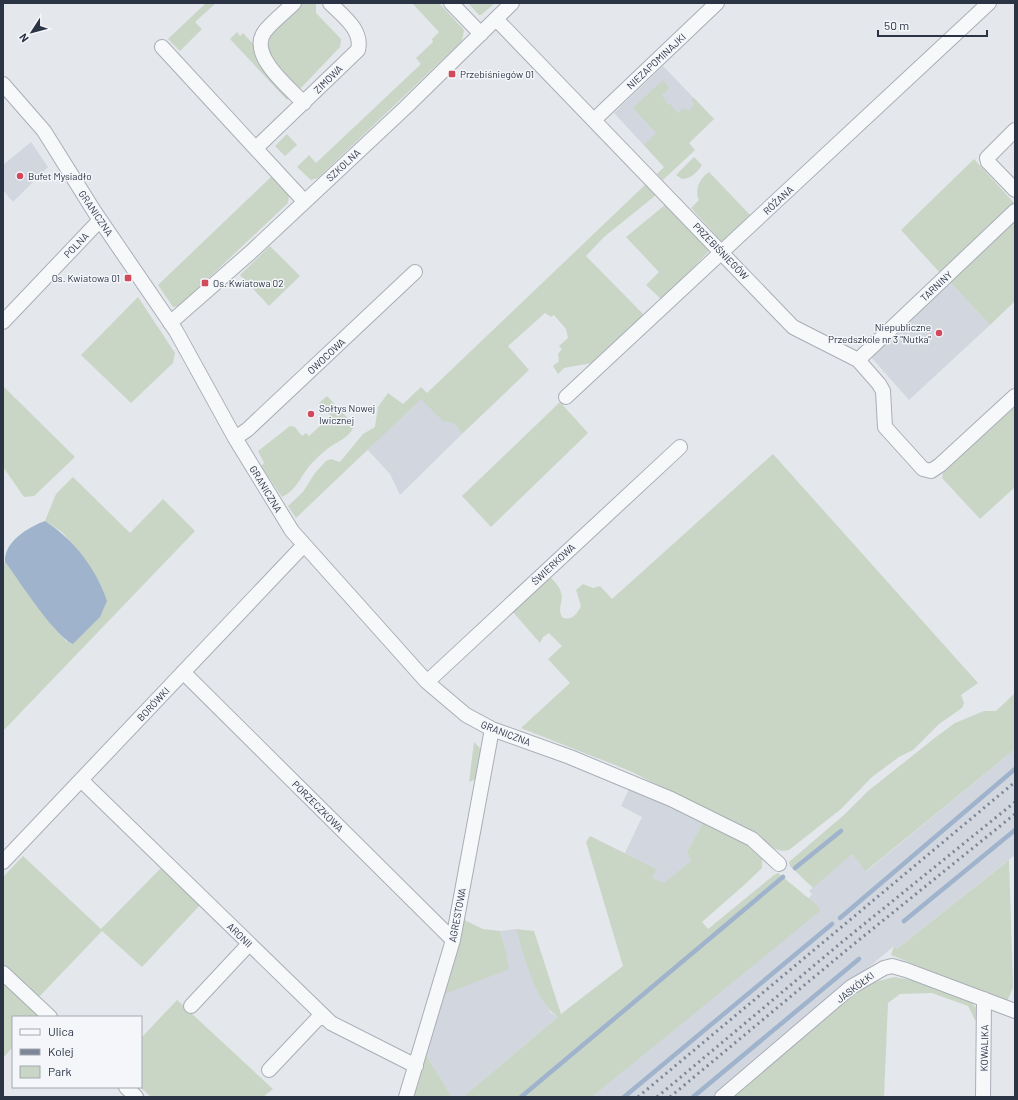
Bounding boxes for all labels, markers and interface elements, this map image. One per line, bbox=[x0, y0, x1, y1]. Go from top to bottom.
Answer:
north arrow bbox=[12, 12, 52, 52]
scale bar bbox=[878, 12, 987, 38]
text: 50 m bbox=[884, 18, 909, 32]
text: N bbox=[16, 31, 31, 45]
street label: NIEZAPOMINAJKI bbox=[624, 31, 688, 91]
street label: ZIMOWA bbox=[311, 62, 345, 96]
place label: Przebiśniegów 01 bbox=[460, 68, 534, 80]
marker: Przebiśniegów 01 bbox=[447, 69, 457, 79]
street label: SZKOLNA bbox=[324, 146, 362, 184]
place label: Bufet Mysiadło bbox=[28, 170, 92, 182]
marker: Bufet Mysiadło bbox=[15, 171, 25, 181]
street label: RÓŻANA bbox=[760, 183, 796, 217]
street label: GRANICZNA bbox=[76, 188, 116, 238]
street label: PRZEBIŚNIEGÓW bbox=[691, 220, 751, 282]
street label: POLNA bbox=[61, 230, 91, 260]
street label: TARNINY bbox=[918, 268, 955, 304]
place label: Os. Kwiatowa 01 bbox=[52, 272, 120, 284]
marker: Os. Kwiatowa 01 bbox=[123, 273, 133, 283]
place label: Os. Kwiatowa 02 bbox=[213, 277, 284, 289]
marker: Os. Kwiatowa 02 bbox=[200, 278, 210, 288]
place label: Niepubliczne Przedszkole nr 3 "Nutka" bbox=[828, 321, 931, 345]
marker: Niepubliczne Przedszkole nr 3 "Nutka" bbox=[934, 328, 944, 338]
street label: OWOCOWA bbox=[305, 336, 347, 376]
place label: Sołtys Nowej Iwicznej bbox=[319, 402, 375, 426]
marker: Sołtys Nowej Iwicznej bbox=[306, 409, 316, 419]
street label: GRANICZNA bbox=[247, 463, 285, 515]
street label: ŚWIERKOWA bbox=[529, 541, 577, 587]
street label: BORÓWKI bbox=[134, 685, 172, 723]
street label: GRANICZNA bbox=[479, 718, 533, 748]
street label: PORZECZKOWA bbox=[290, 778, 346, 834]
street label: AGRESTOWA bbox=[446, 887, 468, 943]
street label: ARONII bbox=[225, 920, 255, 950]
street label: JASKÓŁKI bbox=[834, 969, 876, 1005]
legend bbox=[12, 1016, 142, 1088]
text: Ulica bbox=[48, 1024, 74, 1038]
street label: KOWALIKA bbox=[978, 1025, 990, 1071]
text: Kolej bbox=[48, 1044, 74, 1058]
text: Park bbox=[48, 1064, 72, 1078]

